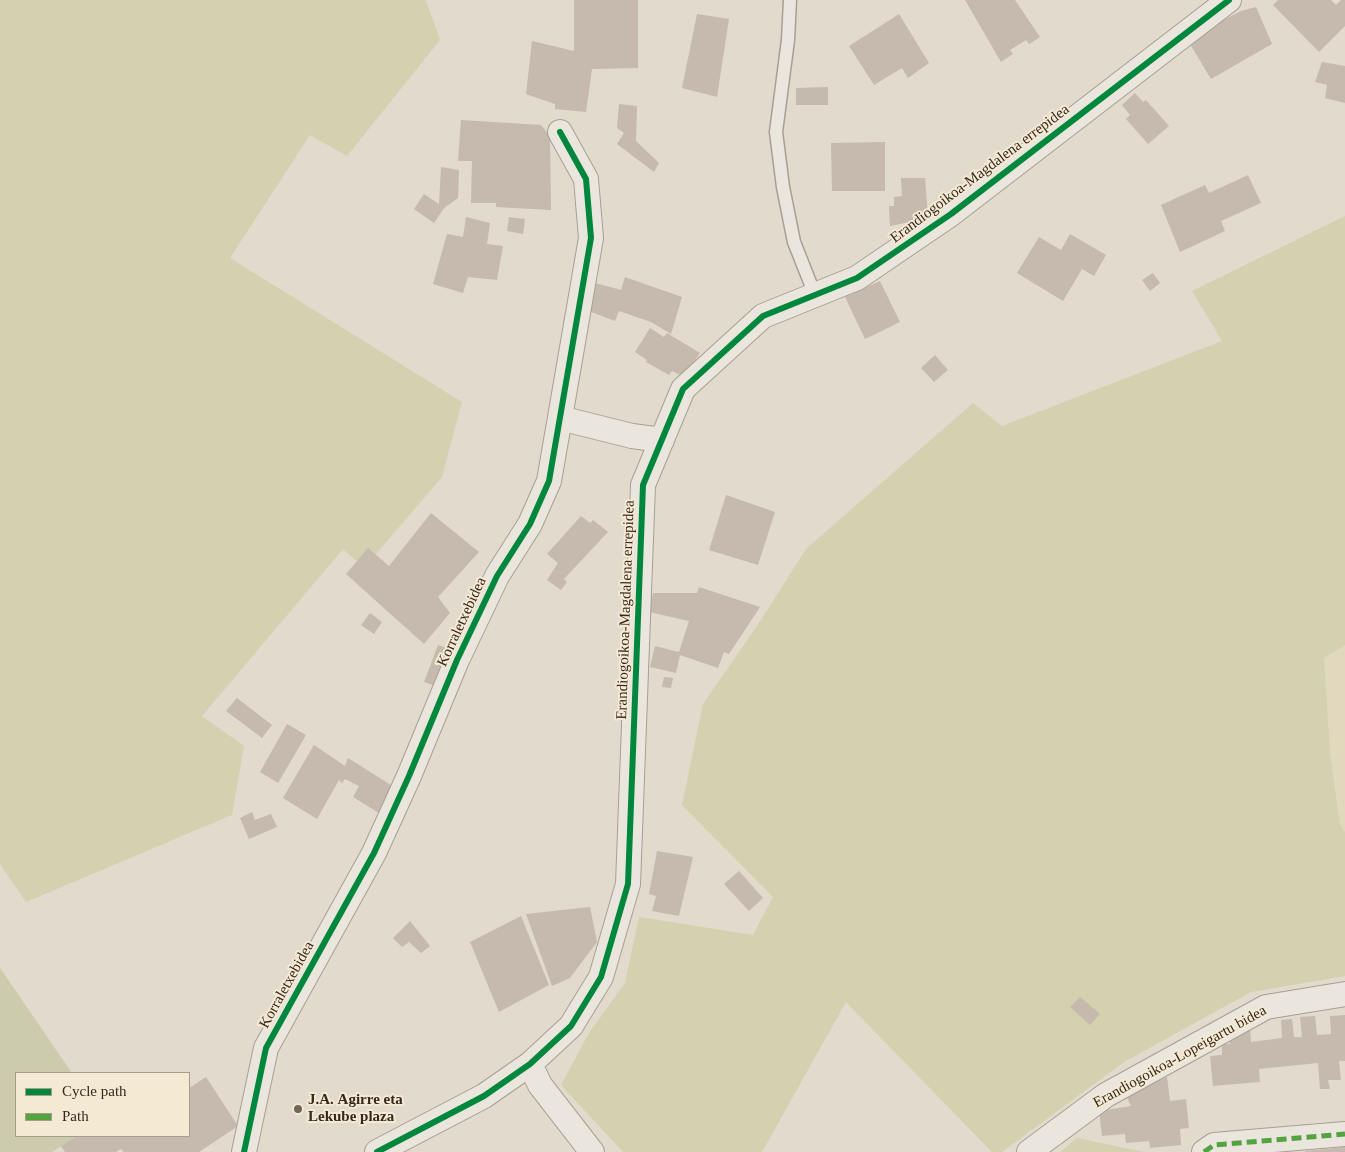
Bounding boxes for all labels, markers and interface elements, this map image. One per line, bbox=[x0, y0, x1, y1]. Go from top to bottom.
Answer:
street label: Erandiogoikoa-Magdalena errepidea bbox=[887, 101, 1073, 247]
street label: Erandiogoikoa-Magdalena errepidea bbox=[613, 500, 639, 720]
street label: Korraletxebidea bbox=[433, 574, 491, 670]
street label: Korraletxebidea bbox=[256, 938, 318, 1032]
street label: Erandiogoikoa-Lopeigartu bidea bbox=[1090, 1002, 1270, 1112]
legend bbox=[15, 1072, 190, 1137]
text: Cycle path bbox=[62, 1083, 127, 1099]
place label: J.A. Agirre eta Lekube plaza bbox=[308, 1091, 403, 1126]
marker: J.A. Agirre eta Lekube plaza bbox=[292, 1103, 304, 1115]
text: Path bbox=[62, 1108, 89, 1124]

